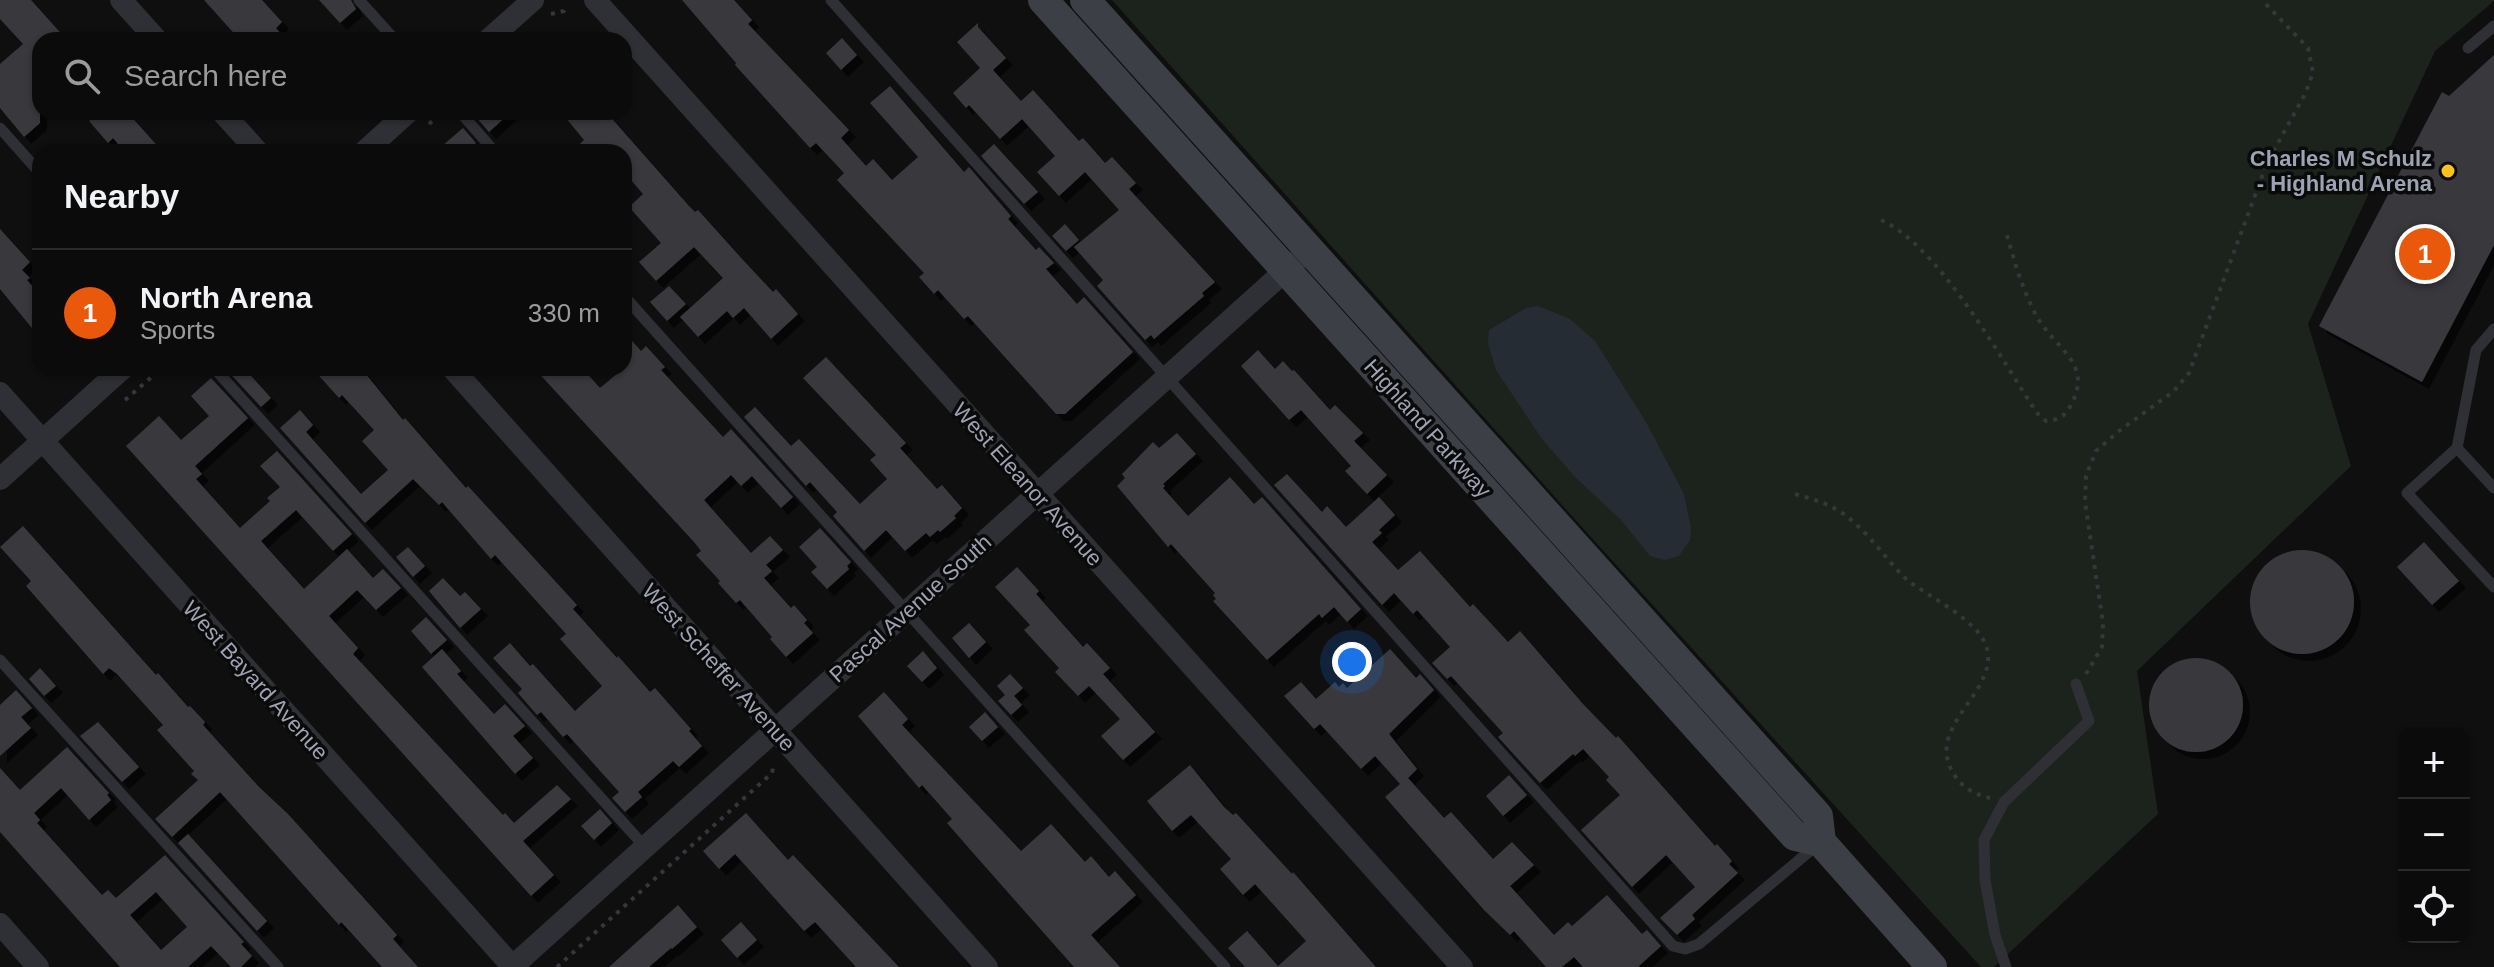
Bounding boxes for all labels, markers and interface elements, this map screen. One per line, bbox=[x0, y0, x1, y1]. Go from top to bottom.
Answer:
search box bbox=[32, 32, 632, 120]
icon: search bbox=[60, 54, 104, 98]
text: Search here bbox=[124, 59, 287, 92]
place label: Charles M Schulz - Highland Arena bbox=[2250, 146, 2433, 196]
marker: Charles M Schulz - Highland Arena bbox=[2439, 162, 2457, 180]
text: Nearby bbox=[64, 177, 179, 215]
pin: 1 bbox=[2399, 224, 2451, 284]
text: North Arena bbox=[140, 281, 312, 314]
text: 1 bbox=[83, 298, 97, 328]
text: 330 m bbox=[528, 298, 600, 328]
text: Sports bbox=[140, 315, 215, 345]
street label: Highland Parkway bbox=[1359, 354, 1496, 503]
street label: West Eleanor Avenue bbox=[948, 398, 1107, 571]
street label: Pascal Avenue South bbox=[824, 529, 996, 688]
street label: West Scheffer Avenue bbox=[637, 579, 800, 756]
street label: West Bayard Avenue bbox=[178, 596, 333, 765]
your location bbox=[1332, 642, 1372, 682]
map controls bbox=[2398, 727, 2470, 943]
button: + bbox=[2398, 727, 2470, 799]
button: − bbox=[2398, 799, 2470, 871]
button: locate bbox=[2398, 871, 2470, 943]

